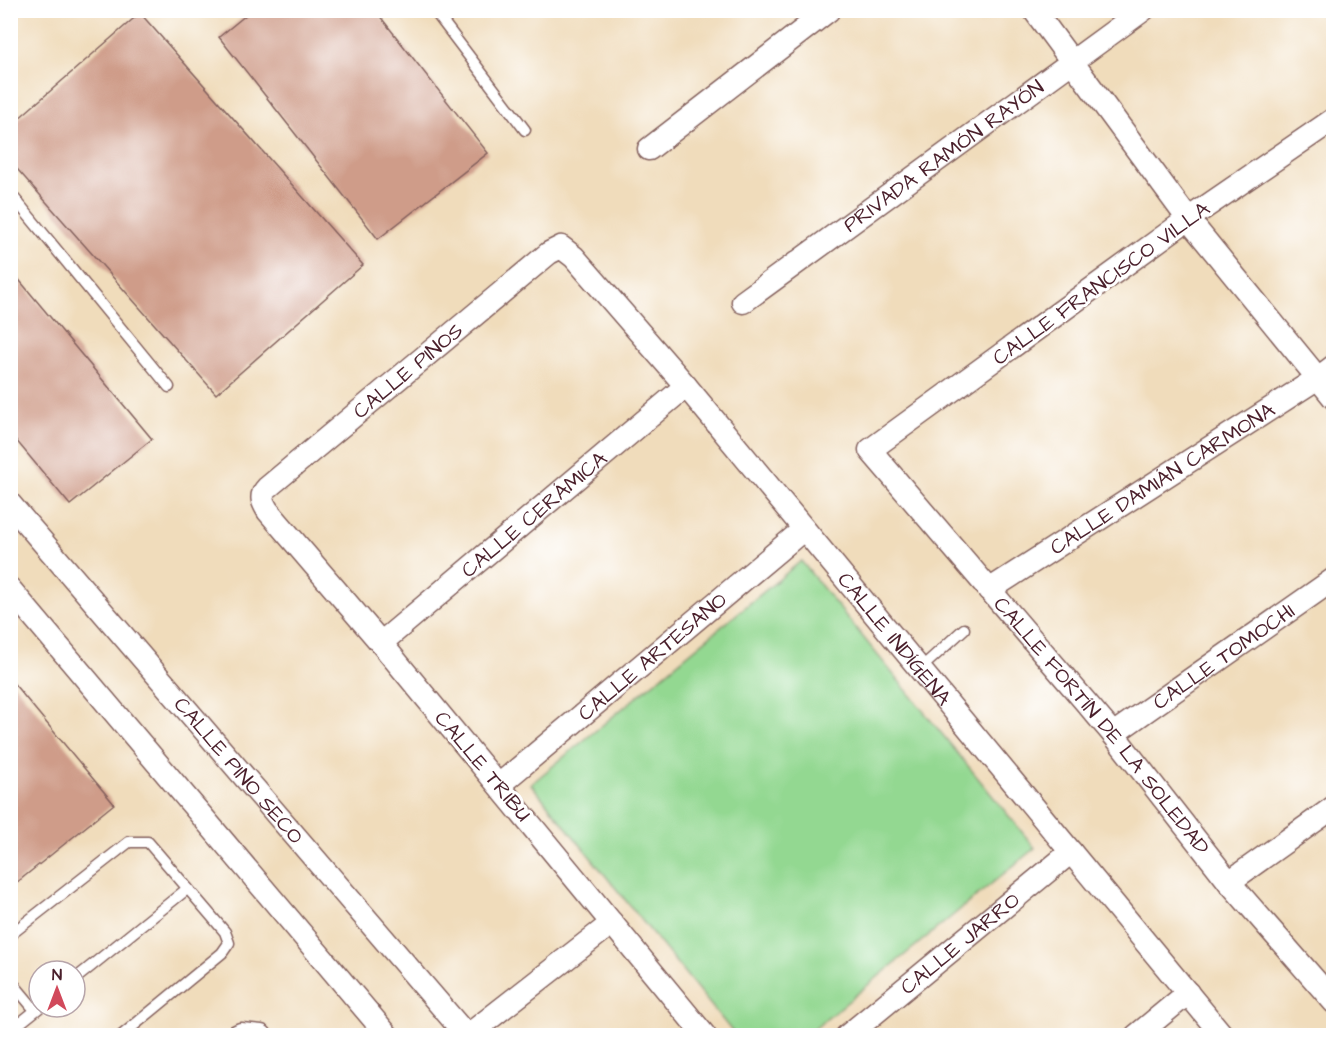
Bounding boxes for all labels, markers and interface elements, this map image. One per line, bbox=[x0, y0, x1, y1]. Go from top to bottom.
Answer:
street label: PRIVADA RAMÓN RAYÓN bbox=[837, 73, 1050, 239]
street label: CALLE FRANCISCO VILLA bbox=[987, 194, 1216, 372]
street label: CALLE PINOS bbox=[347, 316, 470, 426]
street label: CALLE DAMIÁN CARMONA bbox=[1044, 395, 1281, 562]
street label: CALLE CERÁMICA bbox=[455, 444, 614, 585]
street label: CALLE INDÍGENA bbox=[831, 566, 958, 712]
street label: CALLE ARTESANO bbox=[572, 586, 733, 728]
street label: CALLE FORTÍN DE LA SOLEDAD bbox=[987, 591, 1216, 861]
street label: CALLE TOMOCHI bbox=[1147, 597, 1301, 717]
street label: CALLE PINO SECO bbox=[167, 691, 310, 850]
street label: CALLE TRIBU bbox=[428, 705, 537, 828]
street label: CALLE JARRO bbox=[894, 886, 1026, 1002]
north arrow bbox=[27, 959, 87, 1019]
text: N bbox=[52, 964, 62, 986]

